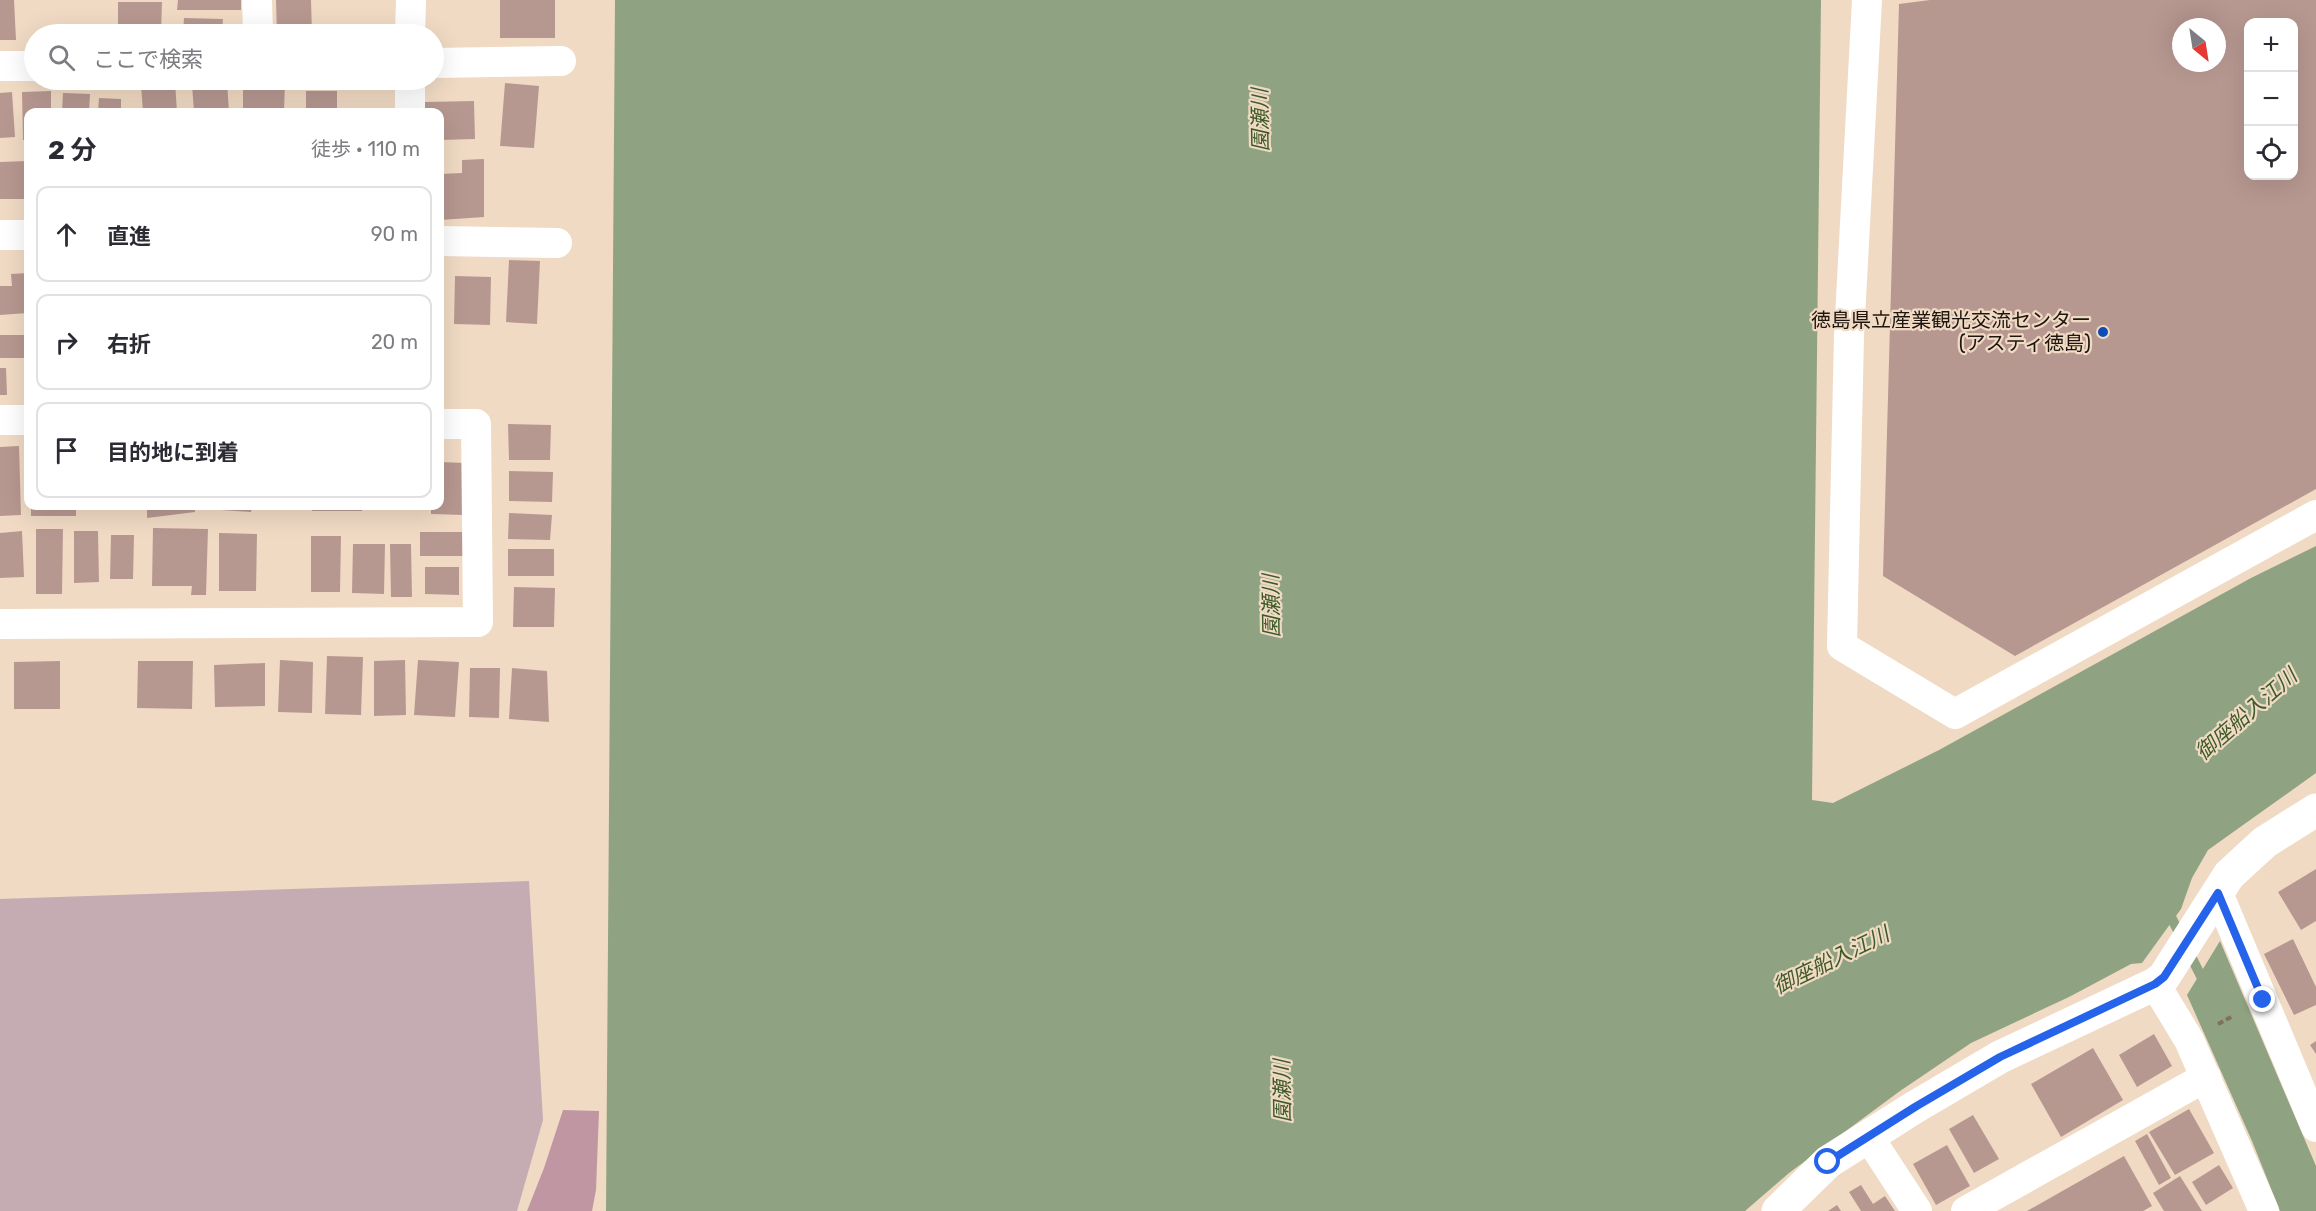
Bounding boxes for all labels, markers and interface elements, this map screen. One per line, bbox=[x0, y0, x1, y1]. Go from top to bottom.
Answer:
north arrow bbox=[2172, 18, 2226, 72]
map controls bbox=[2244, 18, 2298, 180]
button: + bbox=[2244, 18, 2298, 72]
search box bbox=[24, 24, 444, 90]
icon: search bbox=[45, 41, 78, 74]
text: ここで検索 bbox=[93, 46, 203, 73]
button: − bbox=[2244, 72, 2298, 126]
water label: 園瀬川 bbox=[1247, 86, 1273, 152]
button: locate bbox=[2244, 126, 2298, 180]
text: 2 分 bbox=[48, 135, 96, 166]
text: 徒歩 · 110 m bbox=[311, 137, 420, 161]
icon: ahead bbox=[50, 218, 83, 251]
text: 90 m bbox=[371, 222, 418, 246]
text: 直進 bbox=[107, 223, 151, 250]
place label: 徳島県立産業観光交流センター (アスティ徳島) bbox=[1811, 308, 2091, 355]
marker: 徳島県立産業観光交流センター (アスティ徳島) bbox=[2096, 325, 2110, 339]
icon: right bbox=[50, 326, 83, 359]
text: 20 m bbox=[371, 330, 418, 354]
text: 右折 bbox=[107, 331, 151, 358]
icon: arrive bbox=[50, 434, 83, 467]
text: 目的地に到着 bbox=[107, 439, 239, 466]
water label: 園瀬川 bbox=[1258, 572, 1284, 638]
water label: 御座船入江川 bbox=[2190, 662, 2303, 765]
water label: 御座船入江川 bbox=[1769, 920, 1895, 999]
route end bbox=[2249, 986, 2275, 1012]
water label: 園瀬川 bbox=[1269, 1057, 1295, 1123]
route start bbox=[1814, 1148, 1840, 1174]

